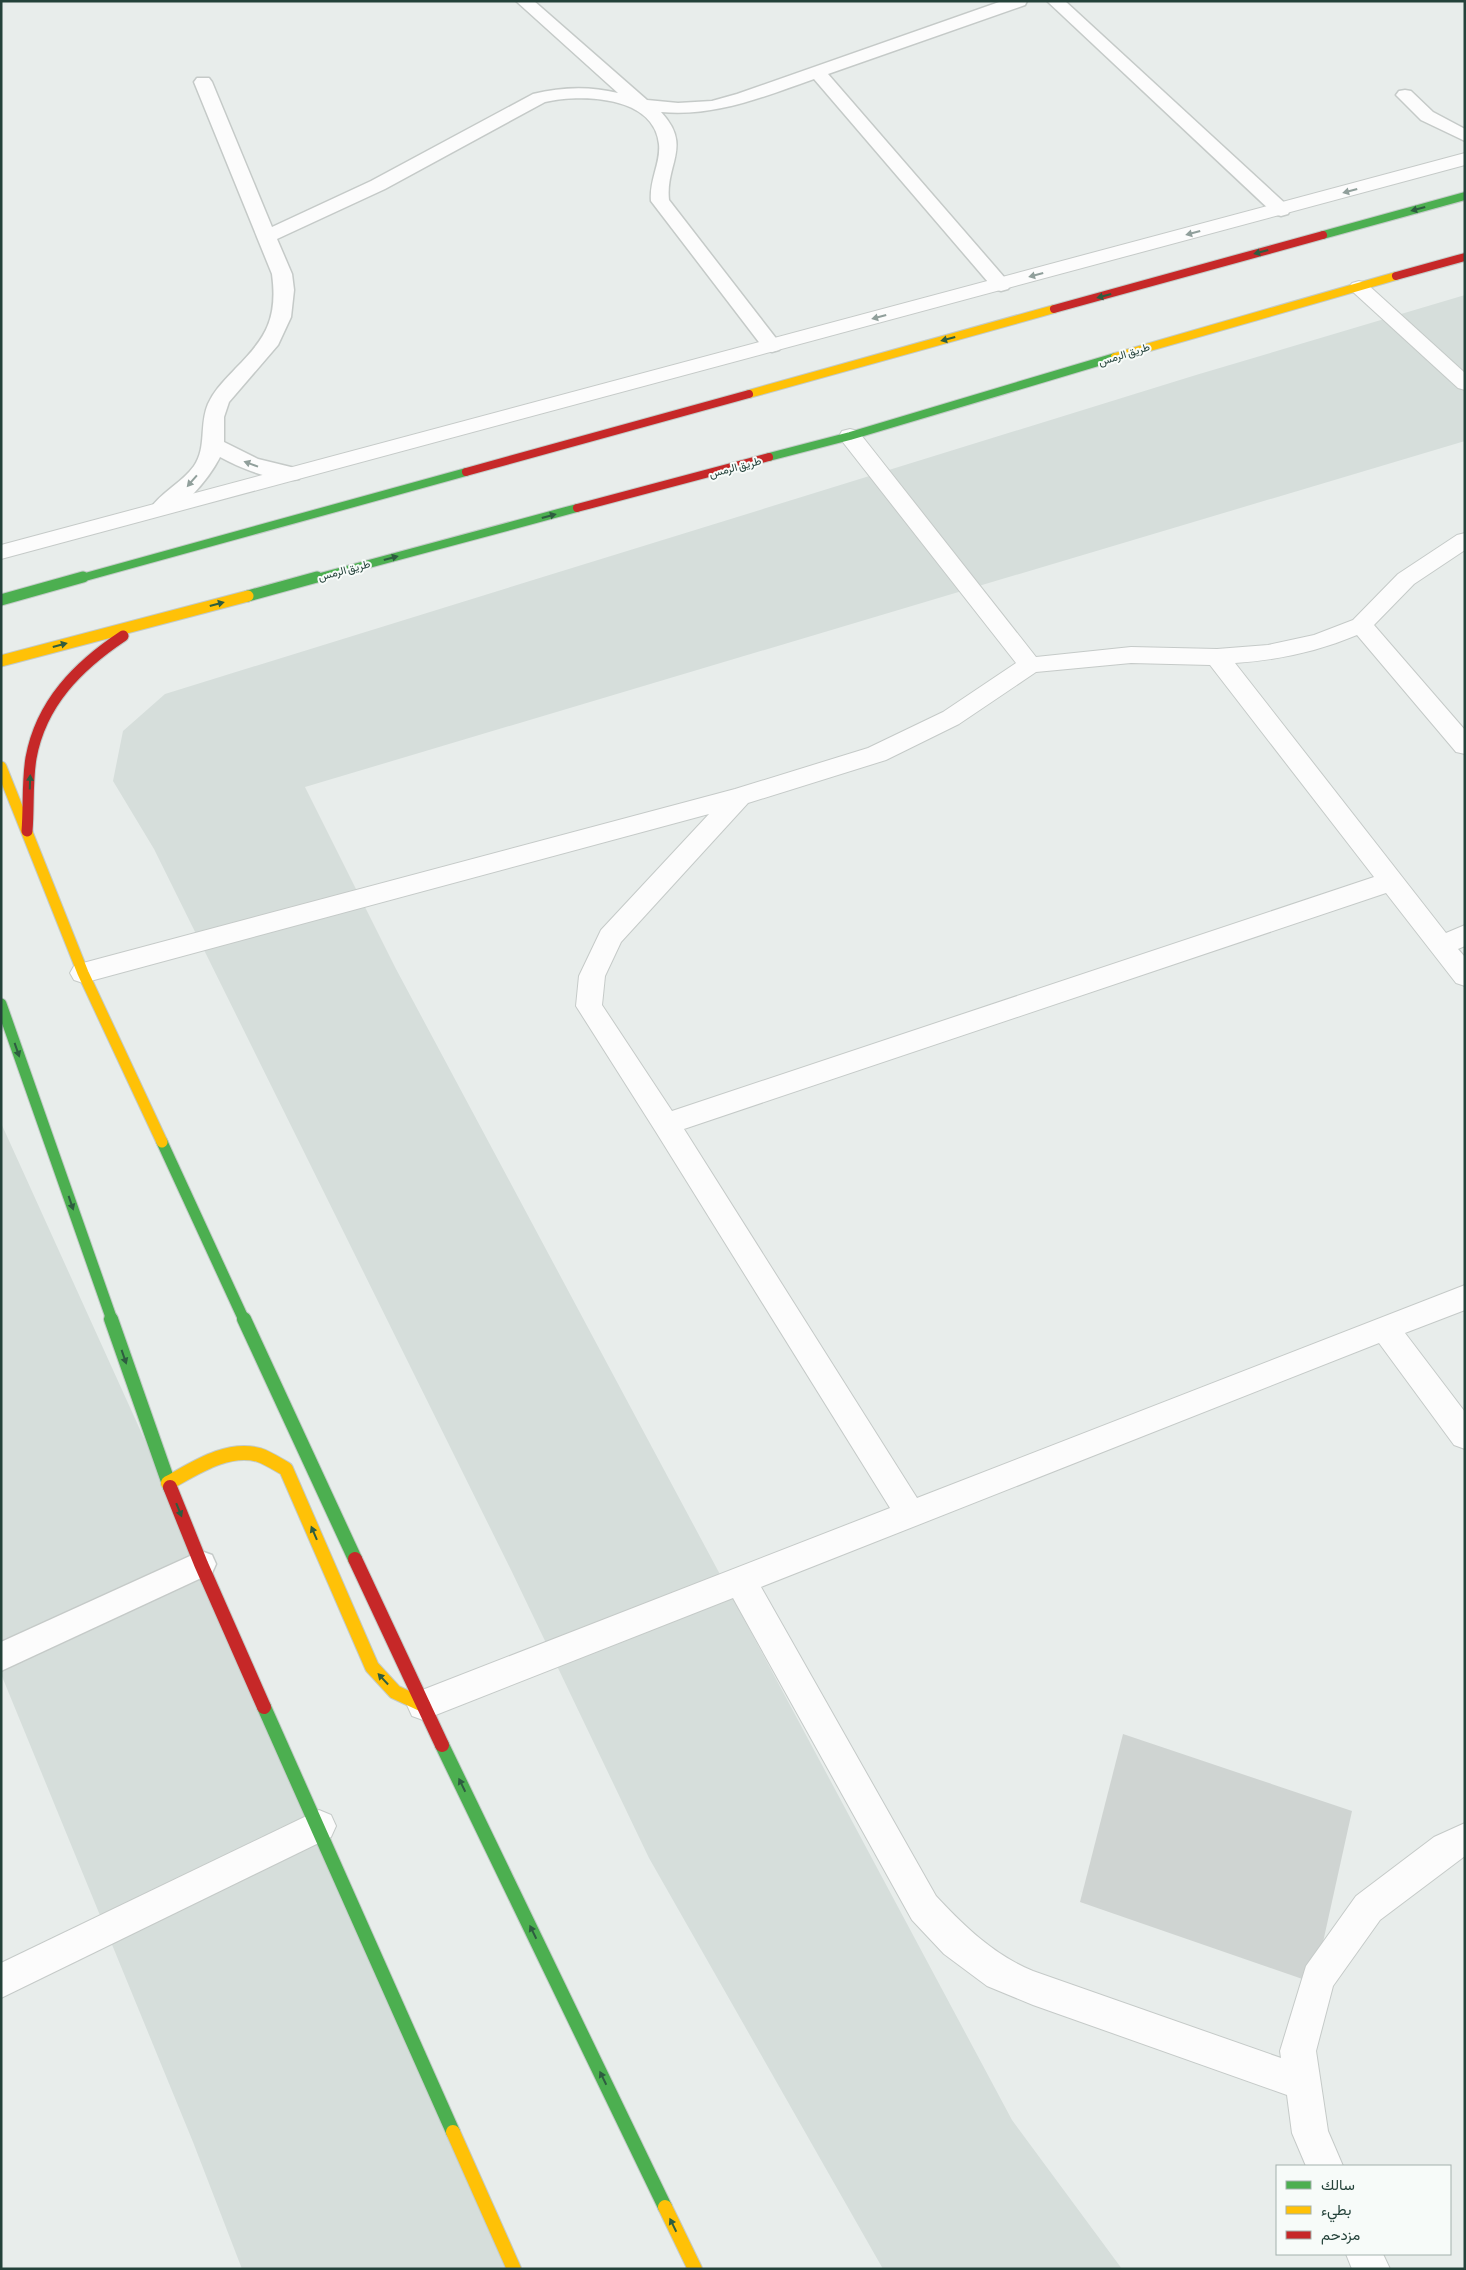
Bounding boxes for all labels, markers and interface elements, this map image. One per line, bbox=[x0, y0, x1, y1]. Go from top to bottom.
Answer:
one-way arrow bbox=[1343, 187, 1358, 195]
one-way arrow bbox=[1410, 206, 1425, 214]
one-way arrow bbox=[1186, 229, 1201, 237]
one-way arrow bbox=[1254, 249, 1269, 257]
one-way arrow bbox=[1029, 271, 1044, 279]
one-way arrow bbox=[1097, 292, 1112, 300]
one-way arrow bbox=[872, 313, 887, 321]
one-way arrow bbox=[940, 335, 955, 343]
street label: طريق الرمس bbox=[1097, 340, 1152, 369]
street label: طريق الرمس bbox=[708, 454, 763, 481]
one-way arrow bbox=[243, 460, 258, 467]
one-way arrow bbox=[187, 474, 198, 487]
one-way arrow bbox=[541, 512, 556, 520]
one-way arrow bbox=[384, 554, 399, 562]
street label: طريق الرمس bbox=[317, 557, 372, 584]
one-way arrow bbox=[210, 600, 225, 608]
one-way arrow bbox=[53, 641, 68, 649]
one-way arrow bbox=[26, 774, 34, 790]
one-way arrow bbox=[14, 1042, 21, 1057]
one-way arrow bbox=[67, 1196, 75, 1211]
one-way arrow bbox=[121, 1349, 128, 1364]
one-way arrow bbox=[176, 1502, 183, 1517]
one-way arrow bbox=[309, 1526, 317, 1540]
one-way arrow bbox=[377, 1673, 389, 1685]
one-way arrow bbox=[458, 1778, 466, 1793]
one-way arrow bbox=[528, 1925, 536, 1939]
one-way arrow bbox=[599, 2071, 607, 2085]
legend bbox=[1276, 2165, 1451, 2255]
text: سالك bbox=[1321, 2176, 1355, 2193]
text: بطيء bbox=[1321, 2201, 1351, 2223]
one-way arrow bbox=[669, 2218, 677, 2232]
text: مزدحم bbox=[1321, 2226, 1360, 2245]

